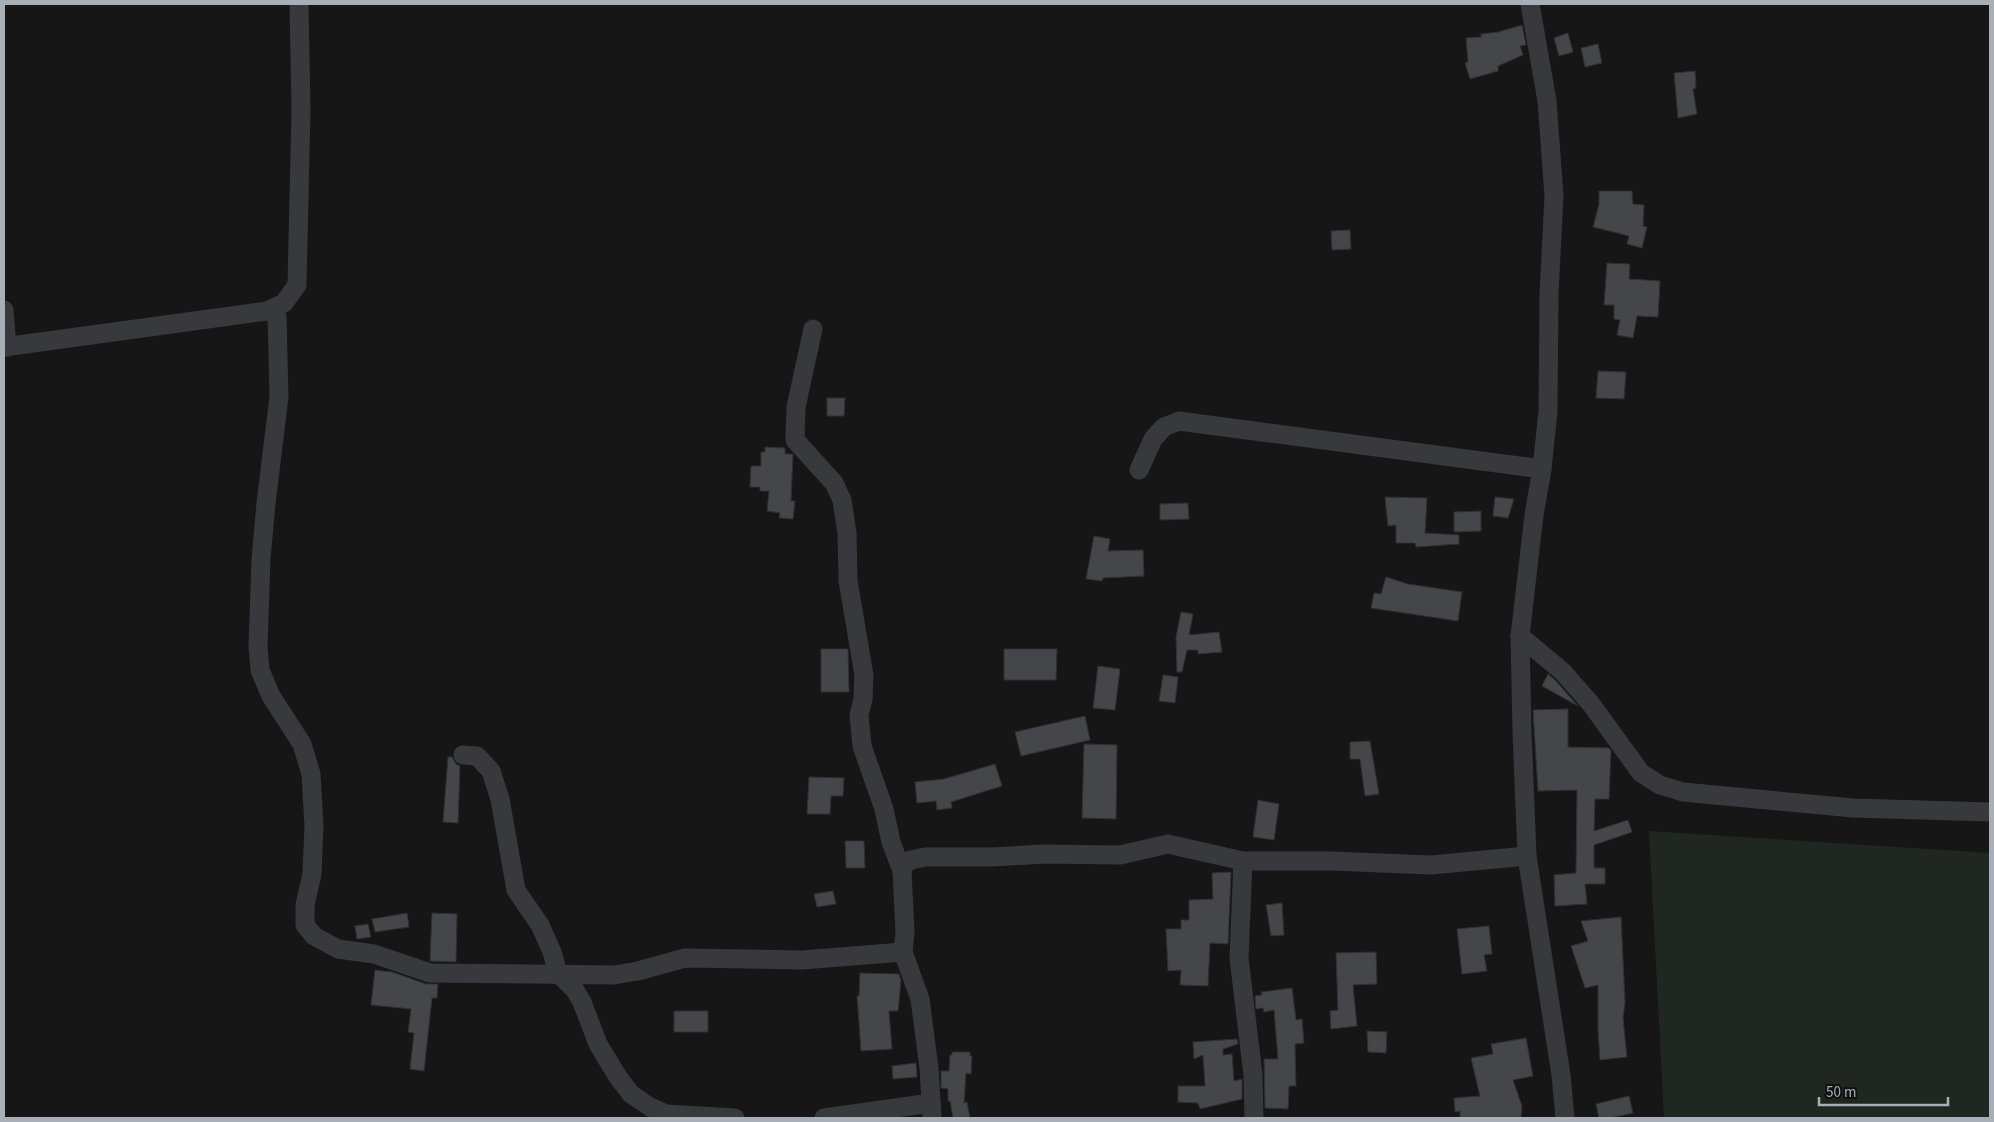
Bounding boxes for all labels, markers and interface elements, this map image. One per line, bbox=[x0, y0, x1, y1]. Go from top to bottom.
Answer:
scale bar bbox=[1819, 1074, 1948, 1106]
text: 50 m bbox=[1826, 1082, 1856, 1103]

